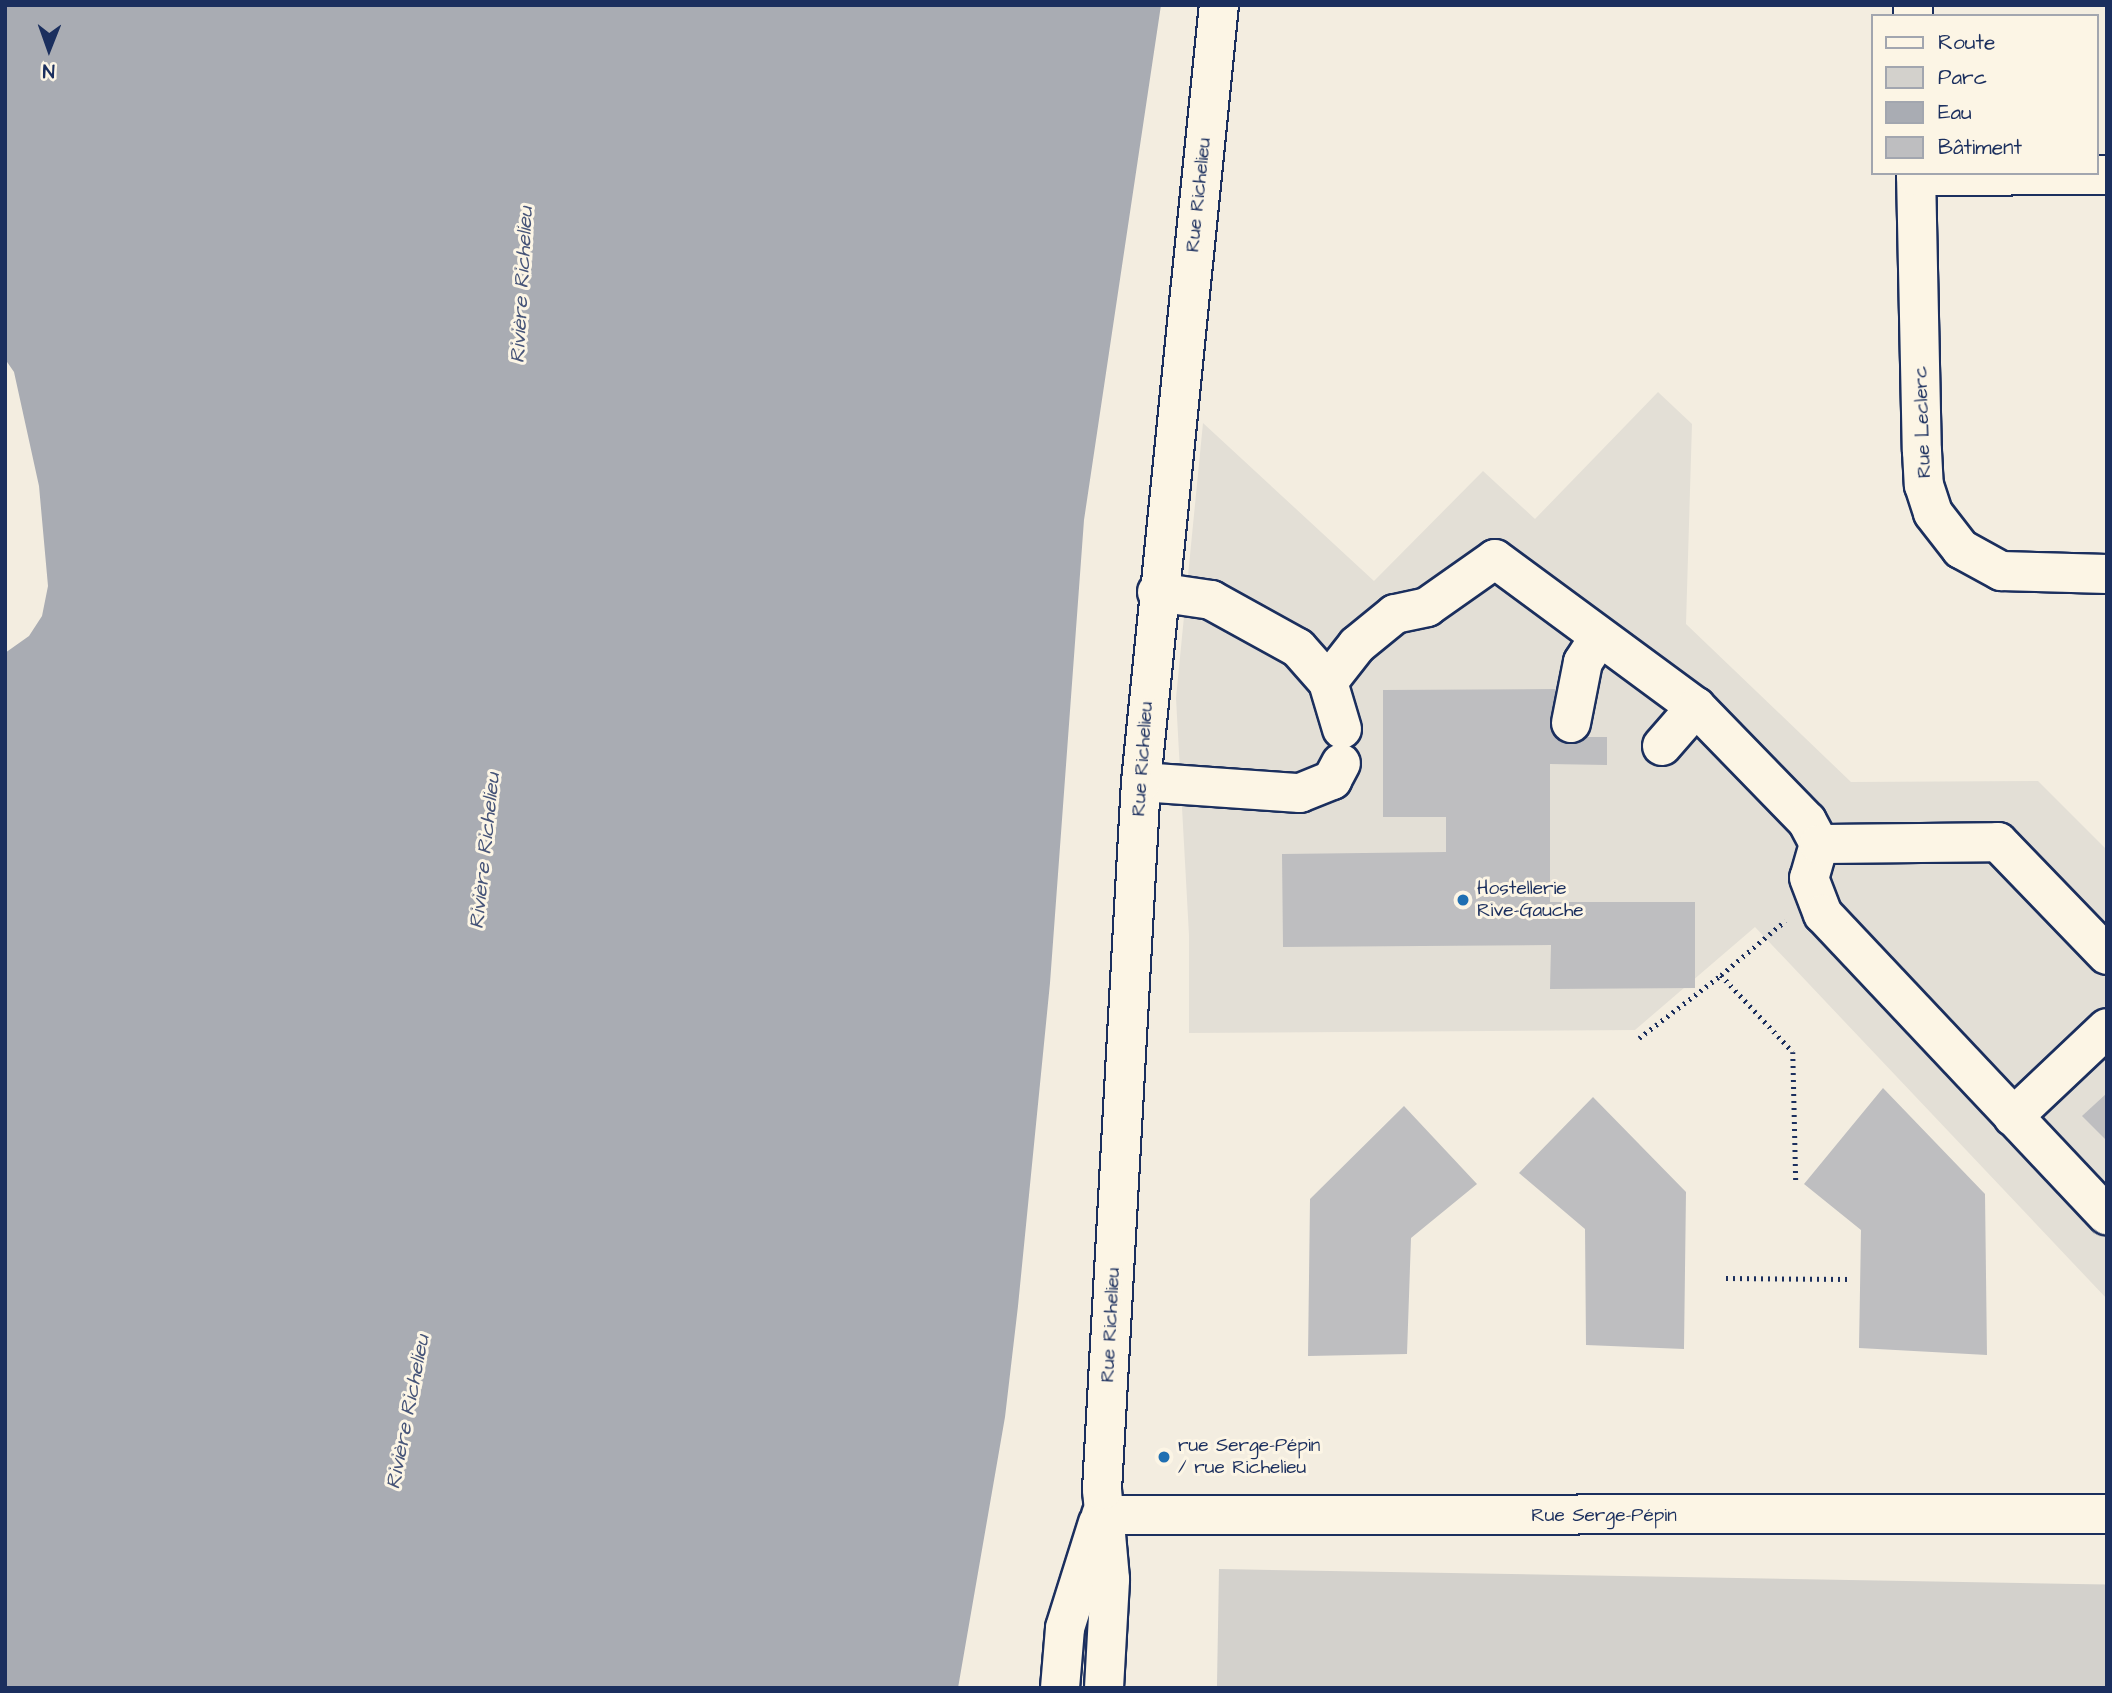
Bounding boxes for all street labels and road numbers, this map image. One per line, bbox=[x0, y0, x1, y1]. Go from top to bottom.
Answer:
street label: Rue Richelieu bbox=[1182, 137, 1216, 253]
street label: Rue Leclerc bbox=[1910, 365, 1936, 479]
street label: Rue Richelieu bbox=[1128, 701, 1158, 817]
street label: Rue Richelieu bbox=[1097, 1267, 1125, 1383]
street label: Rue Serge-Pépin bbox=[1531, 1505, 1677, 1527]

